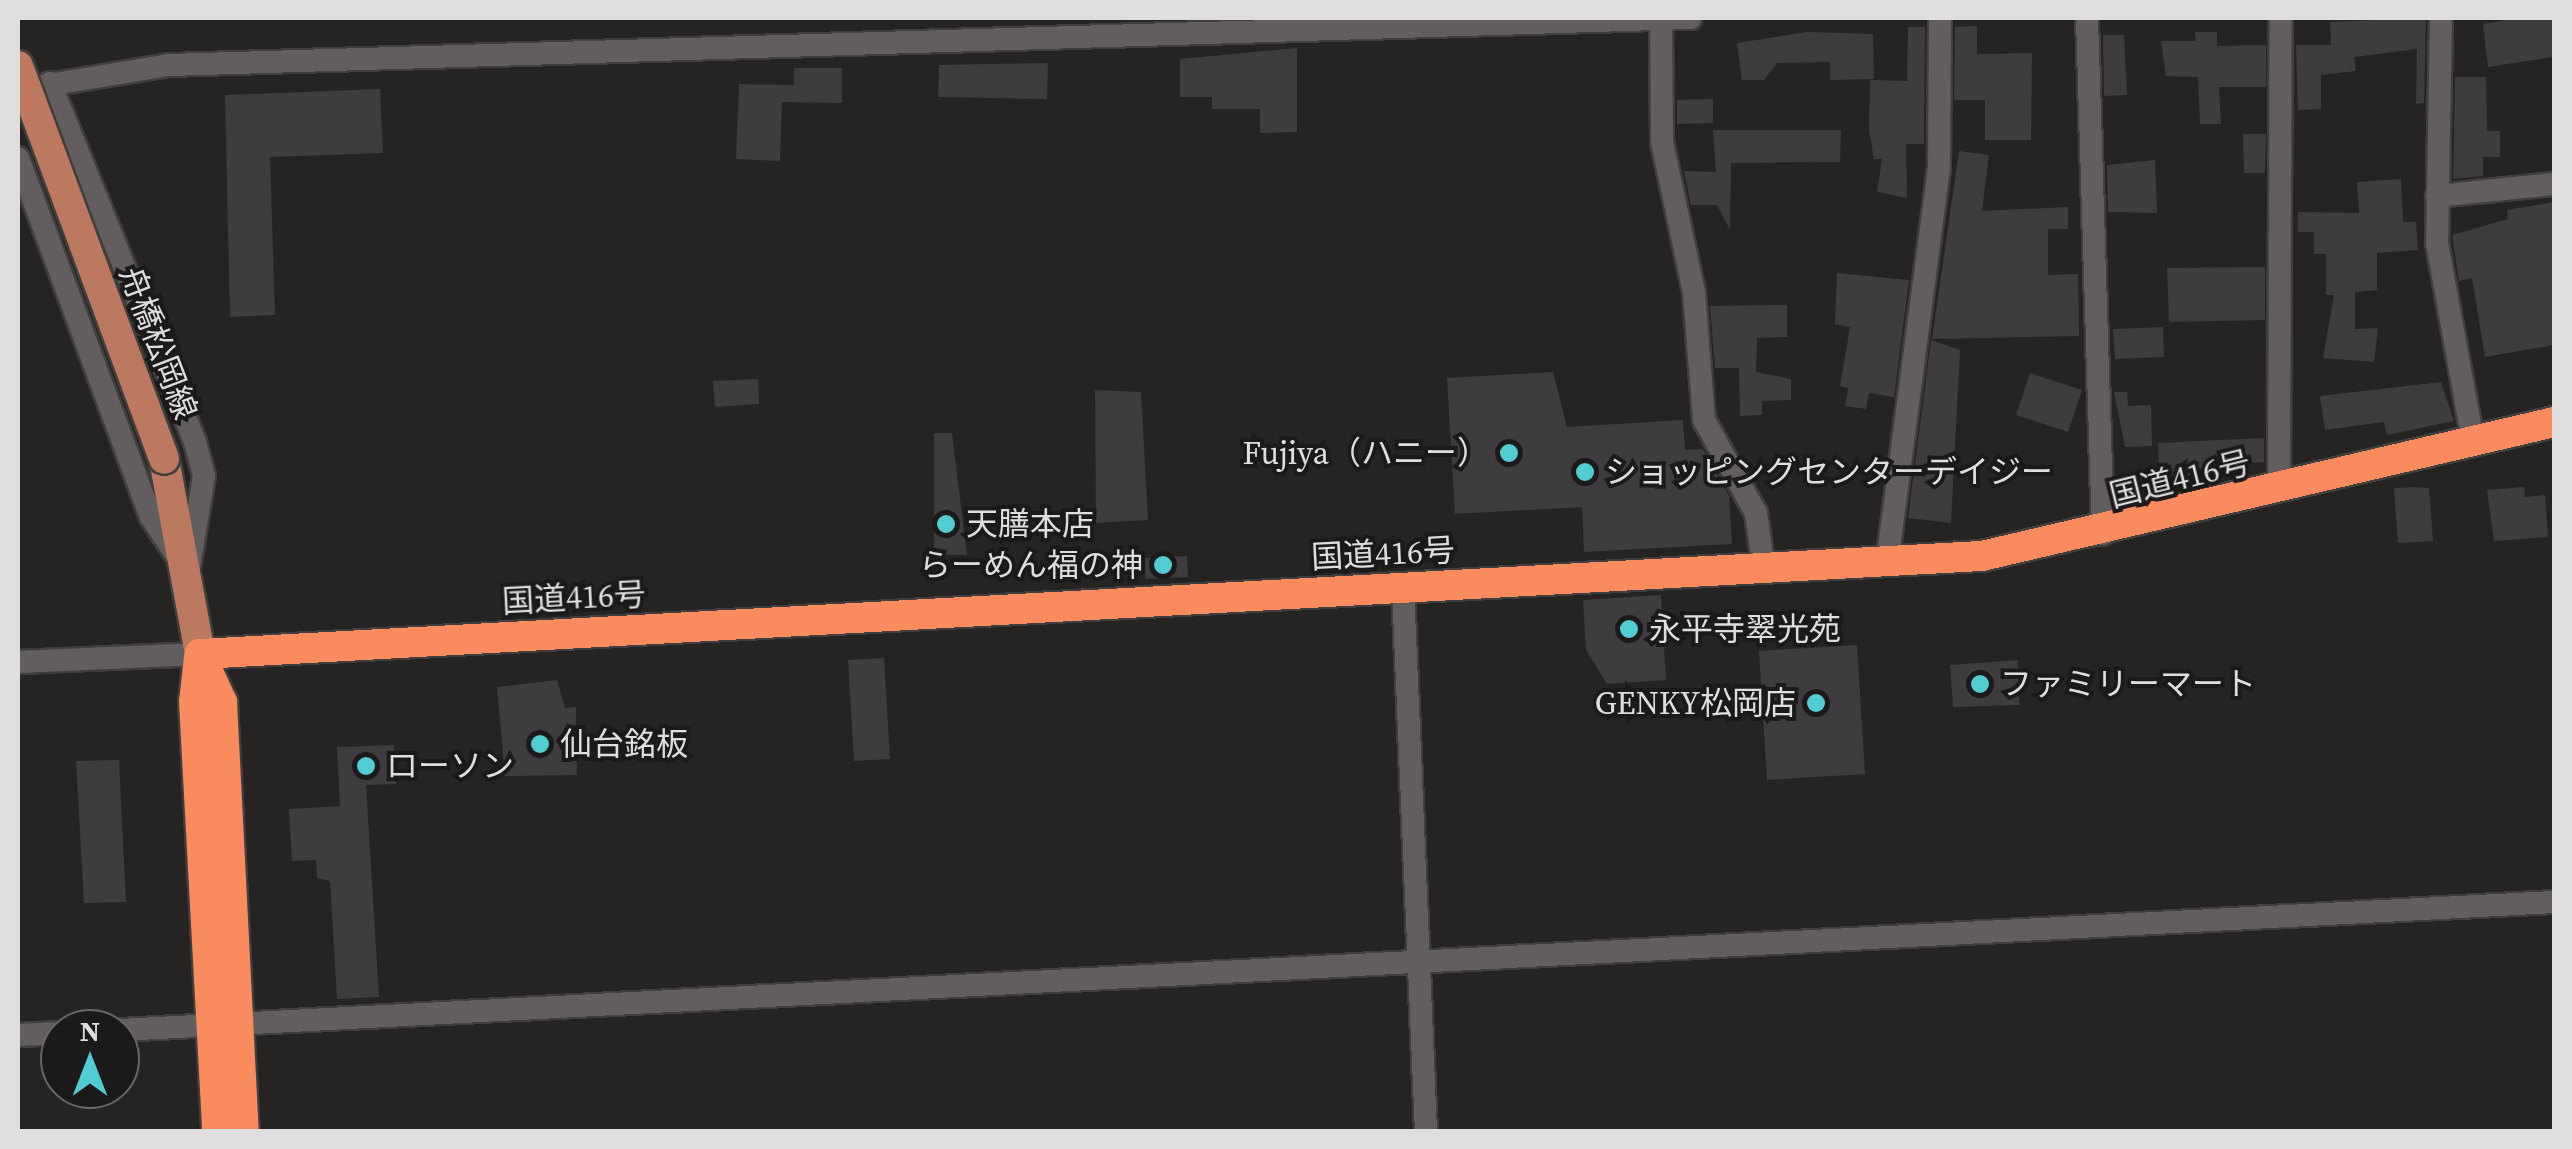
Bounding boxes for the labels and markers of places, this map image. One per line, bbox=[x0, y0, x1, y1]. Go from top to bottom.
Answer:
place label: Fujiya（ハニー） bbox=[1243, 434, 1489, 472]
marker: Fujiya（ハニー） bbox=[1498, 442, 1520, 464]
place label: ショッピングセンターデイジー bbox=[1605, 453, 2053, 491]
marker: ショッピングセンターデイジー bbox=[1574, 461, 1596, 483]
place label: 天膳本店 bbox=[966, 505, 1094, 543]
marker: 天膳本店 bbox=[935, 513, 957, 535]
place label: らーめん福の神 bbox=[919, 546, 1143, 584]
marker: らーめん福の神 bbox=[1152, 554, 1174, 576]
place label: 永平寺翠光苑 bbox=[1649, 610, 1841, 648]
marker: 永平寺翠光苑 bbox=[1618, 618, 1640, 640]
place label: ファミリーマート bbox=[2000, 665, 2256, 703]
marker: ファミリーマート bbox=[1969, 673, 1991, 695]
place label: GENKY松岡店 bbox=[1595, 684, 1796, 722]
marker: GENKY松岡店 bbox=[1805, 692, 1827, 714]
place label: 仙台銘板 bbox=[560, 725, 688, 763]
marker: 仙台銘板 bbox=[529, 733, 551, 755]
place label: ローソン bbox=[386, 747, 514, 785]
marker: ローソン bbox=[355, 755, 377, 777]

